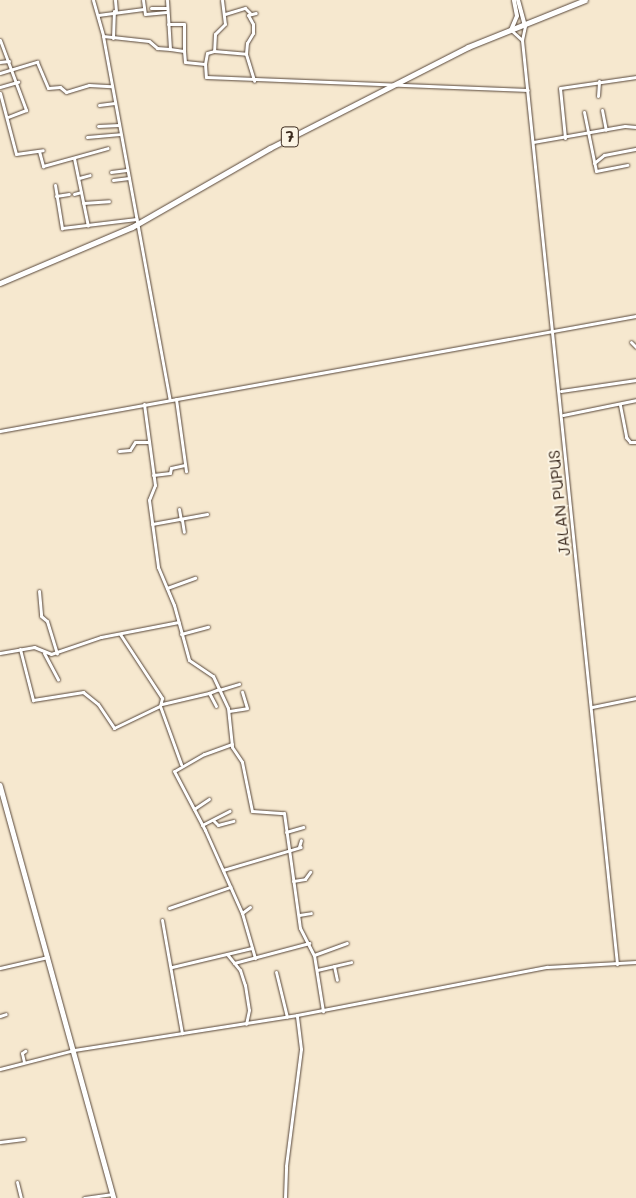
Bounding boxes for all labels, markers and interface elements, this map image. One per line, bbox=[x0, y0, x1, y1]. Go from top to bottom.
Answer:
road number: 7 bbox=[280, 124, 300, 150]
street label: JALAN PUPUS bbox=[544, 449, 574, 557]

